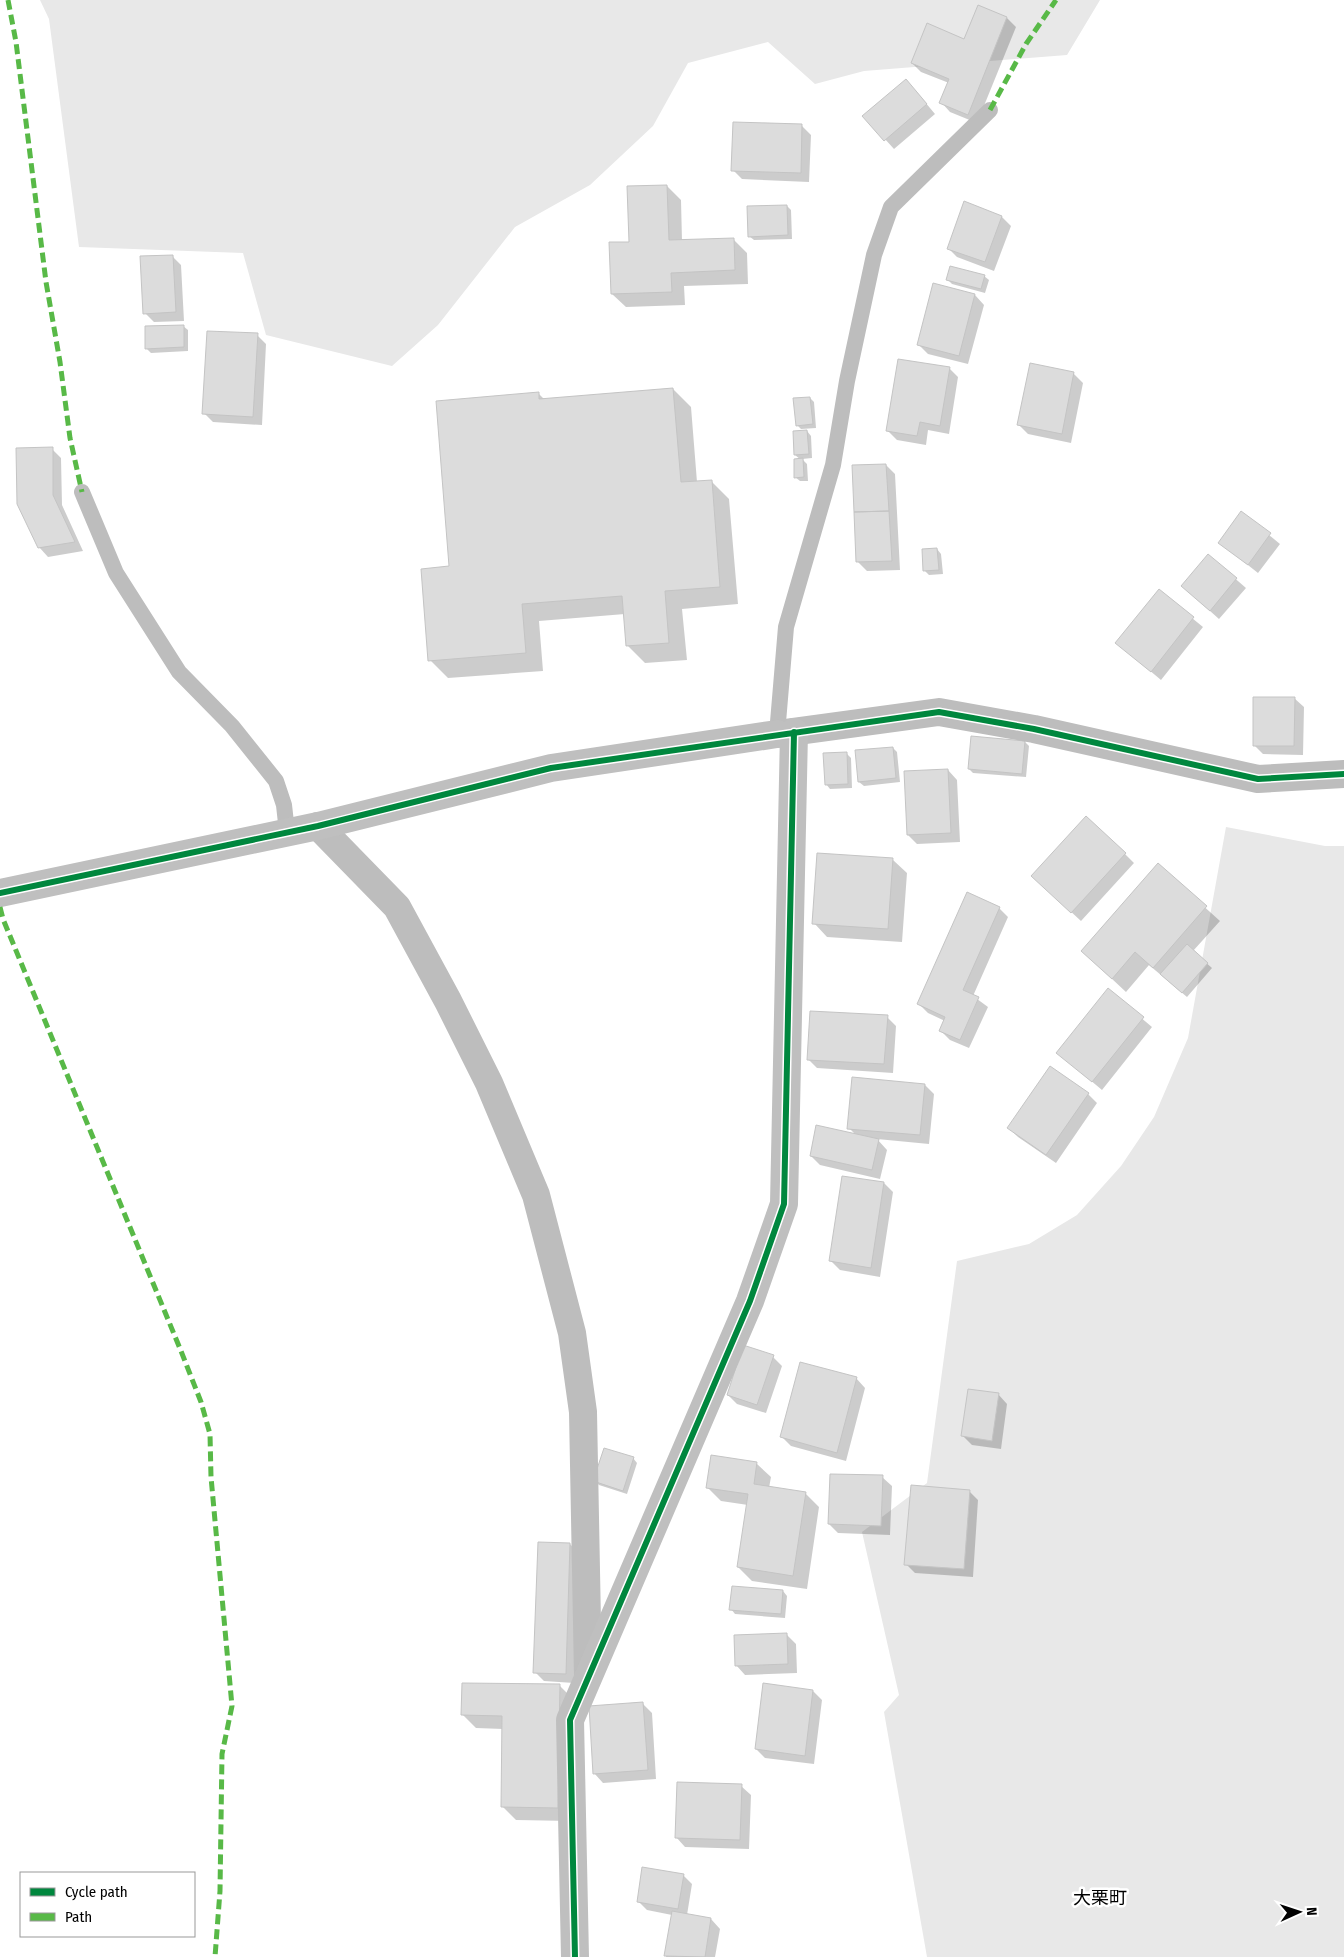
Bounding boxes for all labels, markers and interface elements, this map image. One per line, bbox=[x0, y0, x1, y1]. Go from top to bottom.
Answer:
legend bbox=[20, 1872, 195, 1937]
text: Cycle path bbox=[65, 1883, 128, 1901]
district label: 大栗町 bbox=[1073, 1887, 1127, 1909]
north arrow bbox=[1274, 1887, 1324, 1937]
text: N bbox=[1303, 1907, 1320, 1916]
text: Path bbox=[65, 1908, 92, 1926]

